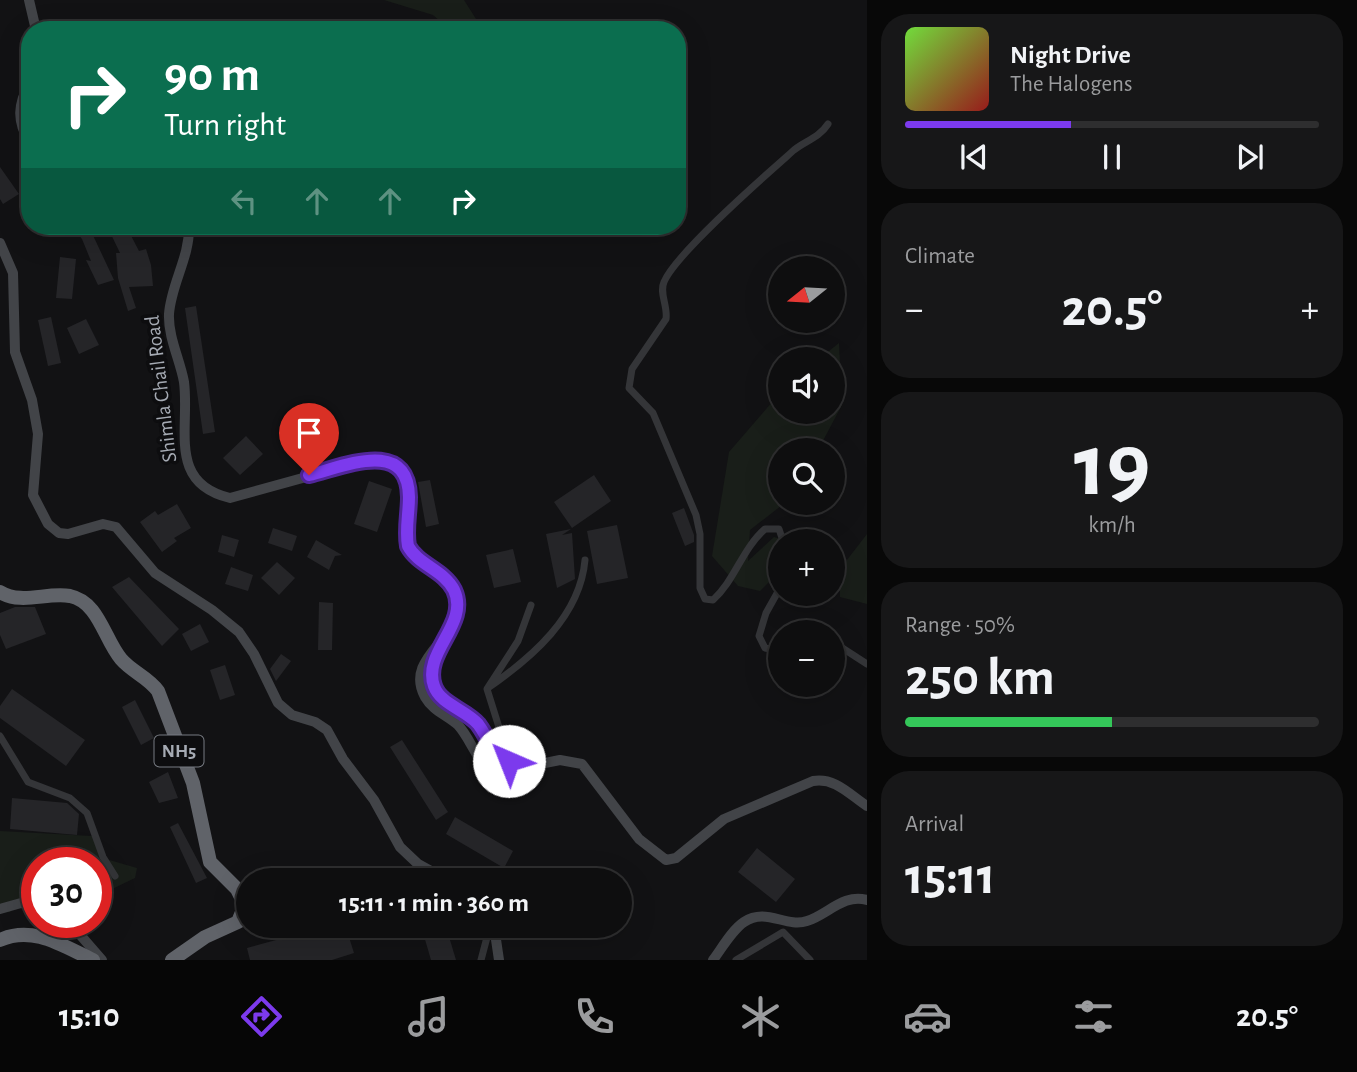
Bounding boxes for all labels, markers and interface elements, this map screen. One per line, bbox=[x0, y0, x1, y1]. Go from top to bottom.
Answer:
text: Night Drive bbox=[1010, 42, 1131, 68]
icon: right bbox=[49, 49, 140, 140]
text: 90 m bbox=[164, 51, 260, 100]
text: The Halogens bbox=[1010, 73, 1132, 96]
text: Turn right bbox=[164, 109, 286, 141]
icon: previous bbox=[955, 138, 993, 176]
icon: pause bbox=[1093, 138, 1131, 176]
icon: next bbox=[1231, 138, 1269, 176]
icon: left bbox=[225, 182, 263, 220]
icon: ahead bbox=[298, 182, 336, 220]
icon: ahead bbox=[371, 182, 409, 220]
icon: right bbox=[444, 182, 482, 220]
text: Climate bbox=[905, 245, 975, 268]
north arrow bbox=[768, 256, 845, 332]
map controls bbox=[768, 256, 845, 697]
text: 20.5° bbox=[1061, 283, 1163, 335]
text: − bbox=[905, 291, 923, 329]
text: + bbox=[1301, 291, 1319, 329]
street label: Shimla Chail Road bbox=[142, 314, 180, 464]
button: sound bbox=[768, 347, 845, 424]
pin bbox=[279, 403, 339, 475]
icon: arrive bbox=[290, 414, 328, 452]
text: 19 bbox=[1074, 421, 1150, 512]
button: search bbox=[768, 438, 845, 515]
text: km/h bbox=[1088, 514, 1136, 537]
button: + bbox=[768, 529, 845, 606]
text: Range · 50% bbox=[905, 614, 1015, 637]
button: − bbox=[768, 620, 845, 697]
text: 250 km bbox=[905, 652, 1055, 704]
position arrow bbox=[472, 724, 546, 798]
road number: NH5 bbox=[154, 736, 204, 766]
text: Arrival bbox=[905, 813, 964, 836]
speed limit sign: 30 bbox=[21, 847, 112, 938]
text: 15:11 bbox=[905, 851, 996, 903]
text: 15:11 · 1 min · 360 m bbox=[339, 890, 529, 916]
icon: directions bbox=[237, 992, 286, 1041]
icon: music bbox=[404, 992, 453, 1041]
icon: phone bbox=[570, 992, 619, 1041]
icon: climate bbox=[736, 992, 785, 1041]
icon: car bbox=[903, 992, 952, 1041]
icon: filters bbox=[1069, 992, 1118, 1041]
text: 15:10 bbox=[59, 1000, 120, 1032]
text: 20.5° bbox=[1236, 1000, 1298, 1032]

